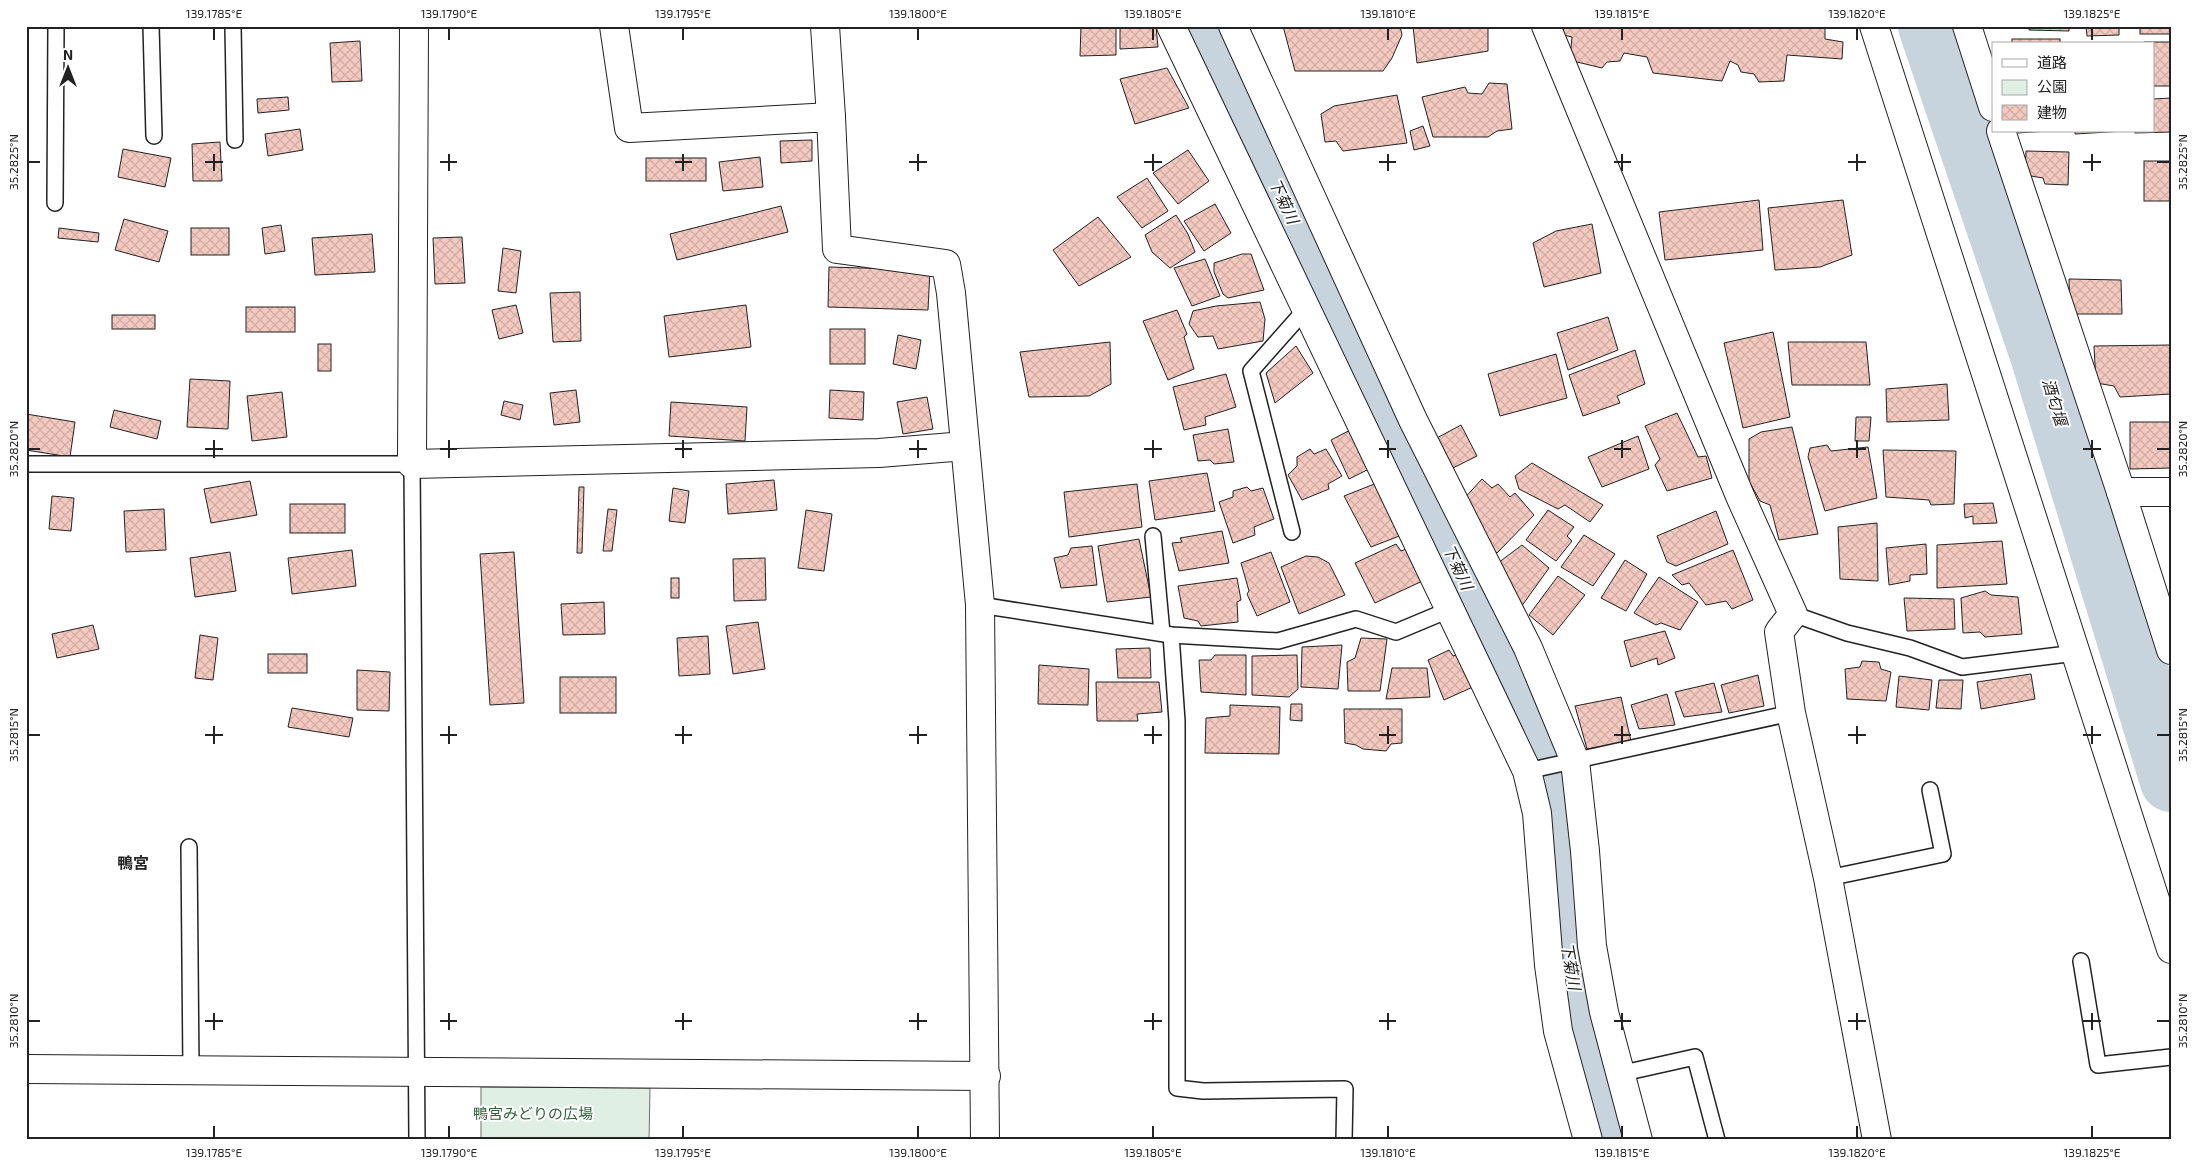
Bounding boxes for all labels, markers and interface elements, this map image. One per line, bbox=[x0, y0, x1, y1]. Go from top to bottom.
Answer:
text: 139.1785°E bbox=[186, 6, 242, 20]
text: 139.1790°E bbox=[421, 6, 478, 20]
text: 139.1795°E bbox=[655, 6, 711, 20]
text: 139.1800°E bbox=[889, 6, 947, 20]
text: 139.1805°E bbox=[1124, 6, 1182, 20]
text: 139.1810°E bbox=[1360, 6, 1416, 20]
text: 139.1815°E bbox=[1595, 6, 1650, 20]
text: 139.1820°E bbox=[1828, 6, 1886, 20]
text: 139.1825°E bbox=[2064, 6, 2121, 20]
north arrow bbox=[42, 42, 92, 92]
legend bbox=[1992, 42, 2154, 132]
text: N bbox=[63, 46, 73, 63]
text: 道路 bbox=[2037, 53, 2067, 71]
text: 公園 bbox=[2037, 77, 2067, 95]
text: 建物 bbox=[2037, 103, 2067, 121]
text: 35.2825°N bbox=[6, 134, 20, 190]
text: 35.2825°N bbox=[2175, 134, 2189, 190]
water label: 下菊川 bbox=[1266, 175, 1304, 228]
water label: 酒匂堰 bbox=[2039, 376, 2072, 430]
text: 35.2820°N bbox=[6, 421, 20, 477]
text: 35.2820°N bbox=[2175, 421, 2189, 477]
water label: 下菊川 bbox=[1440, 541, 1478, 594]
text: 35.2815°N bbox=[6, 708, 20, 762]
text: 35.2815°N bbox=[2175, 708, 2189, 762]
district label: 鴨宮 bbox=[117, 853, 149, 872]
water label: 下菊川 bbox=[1558, 941, 1585, 993]
text: 35.2810°N bbox=[6, 994, 20, 1048]
text: 35.2810°N bbox=[2175, 994, 2189, 1048]
park label: 鴨宮みどりの広場 bbox=[473, 1104, 593, 1122]
text: 139.1785°E bbox=[186, 1145, 242, 1159]
text: 139.1790°E bbox=[421, 1145, 478, 1159]
text: 139.1795°E bbox=[655, 1145, 711, 1159]
text: 139.1800°E bbox=[889, 1145, 947, 1159]
text: 139.1805°E bbox=[1124, 1145, 1182, 1159]
text: 139.1810°E bbox=[1360, 1145, 1416, 1159]
text: 139.1815°E bbox=[1595, 1145, 1650, 1159]
text: 139.1820°E bbox=[1828, 1145, 1886, 1159]
text: 139.1825°E bbox=[2064, 1145, 2121, 1159]

